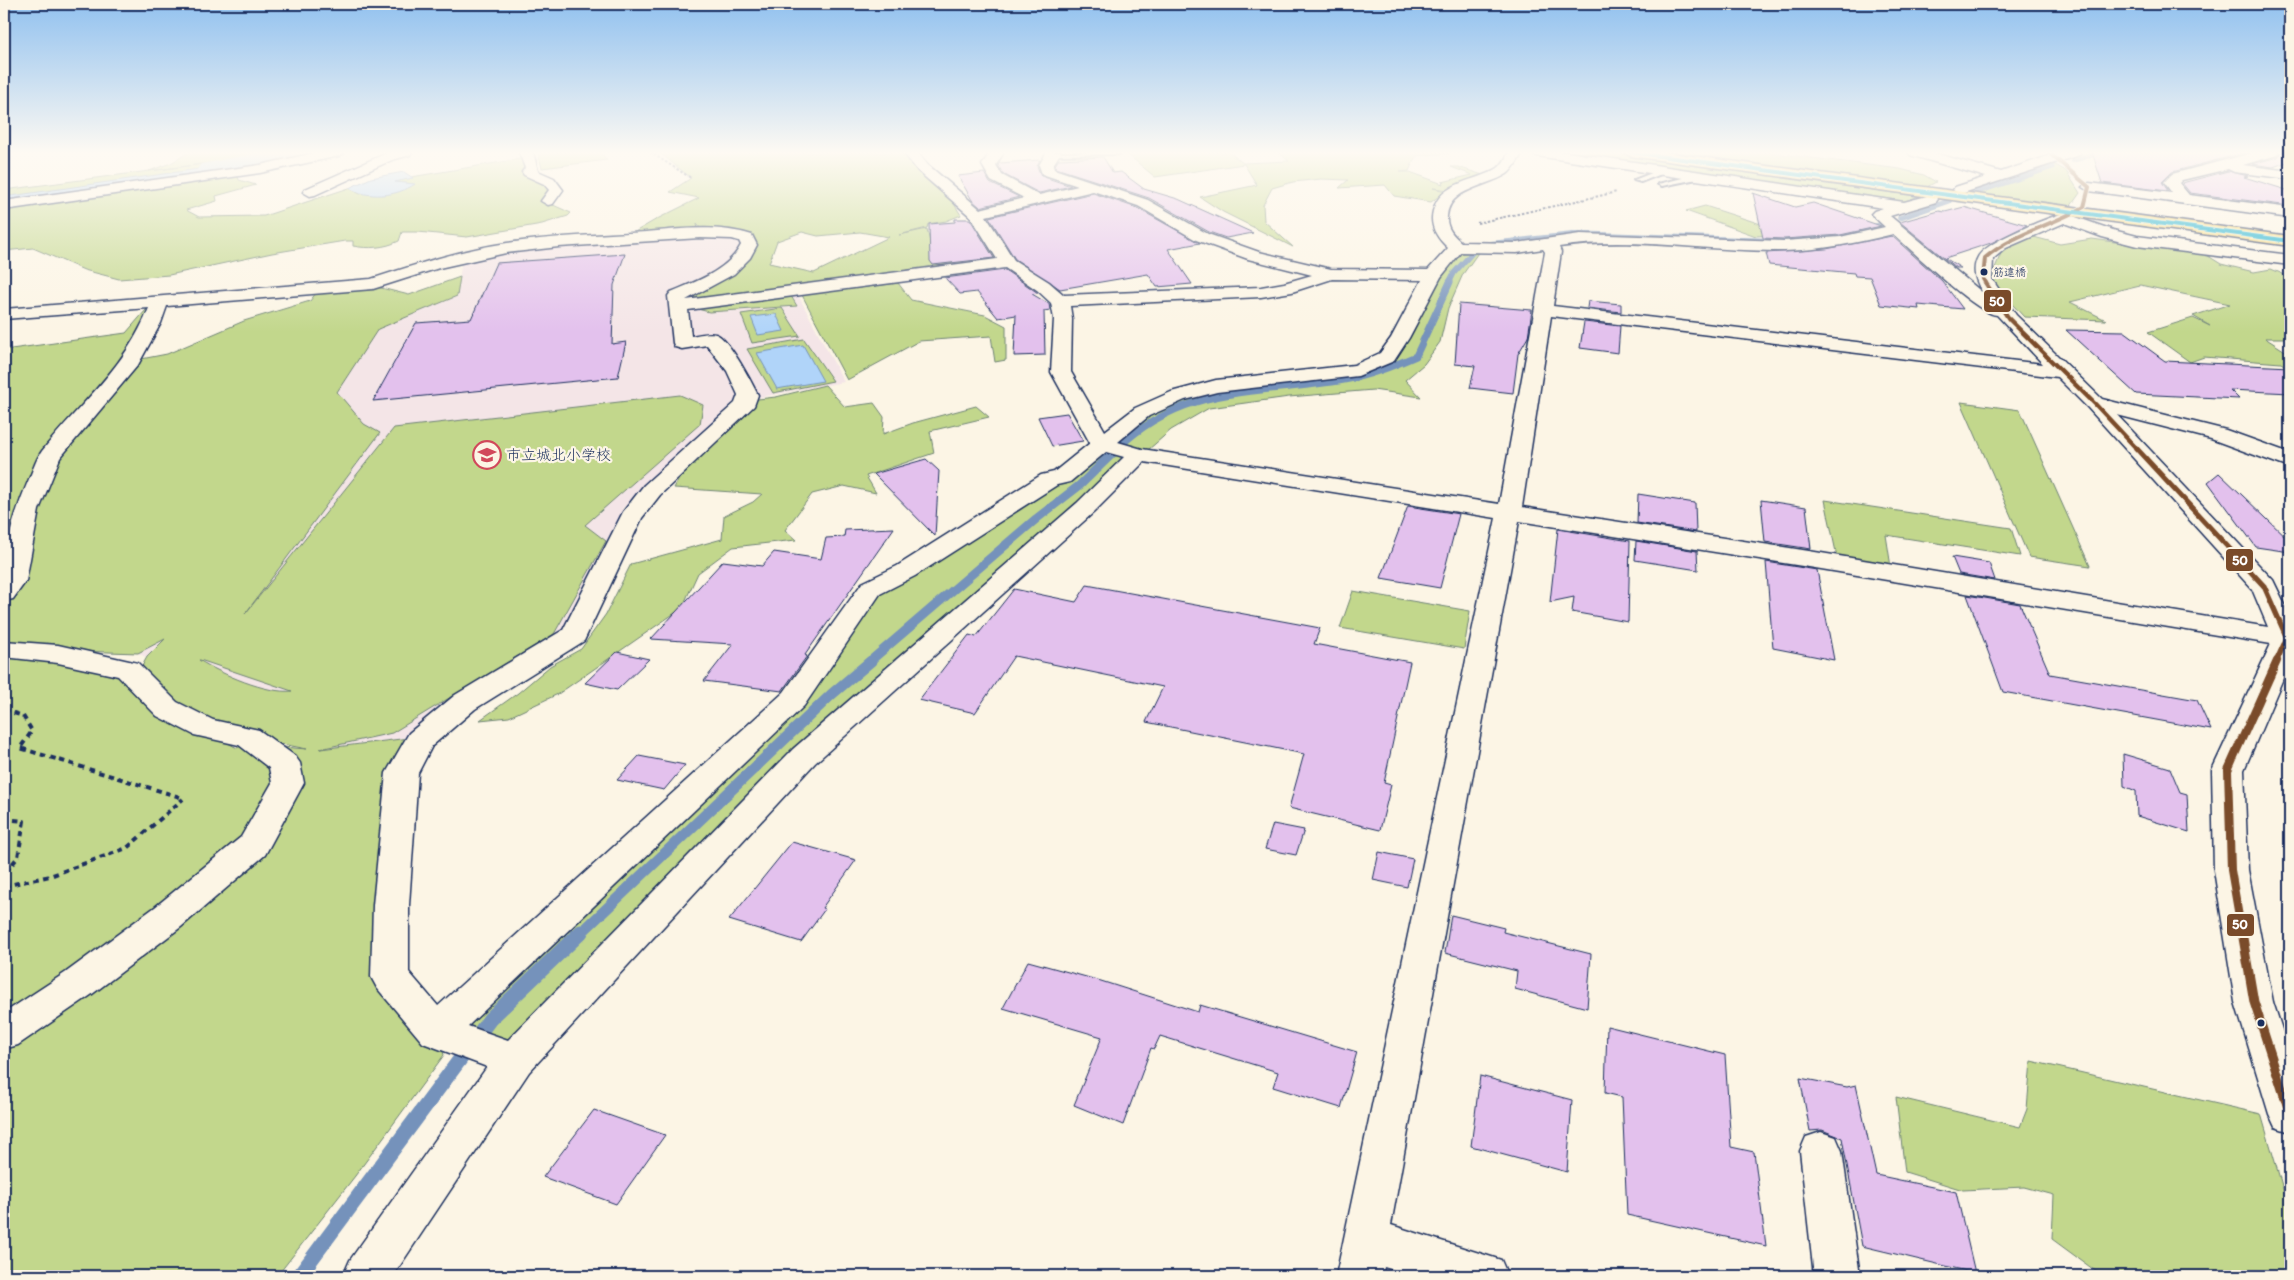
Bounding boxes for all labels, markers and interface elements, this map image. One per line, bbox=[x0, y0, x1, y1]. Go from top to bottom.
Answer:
place label: 筋違橋 bbox=[1993, 266, 2026, 279]
marker: 筋違橋 bbox=[1979, 267, 1989, 277]
line badge: 50 bbox=[1983, 289, 2012, 313]
text: 50 bbox=[1989, 293, 2005, 310]
school or university icon: 市立城北小学校 bbox=[472, 440, 502, 470]
place label: 市立城北小学校 bbox=[506, 446, 611, 464]
line badge: 50 bbox=[2225, 548, 2254, 572]
text: 50 bbox=[2232, 552, 2248, 569]
line badge: 50 bbox=[2226, 913, 2255, 937]
text: 50 bbox=[2232, 916, 2248, 933]
unlabelled marker bbox=[2256, 1018, 2266, 1028]

